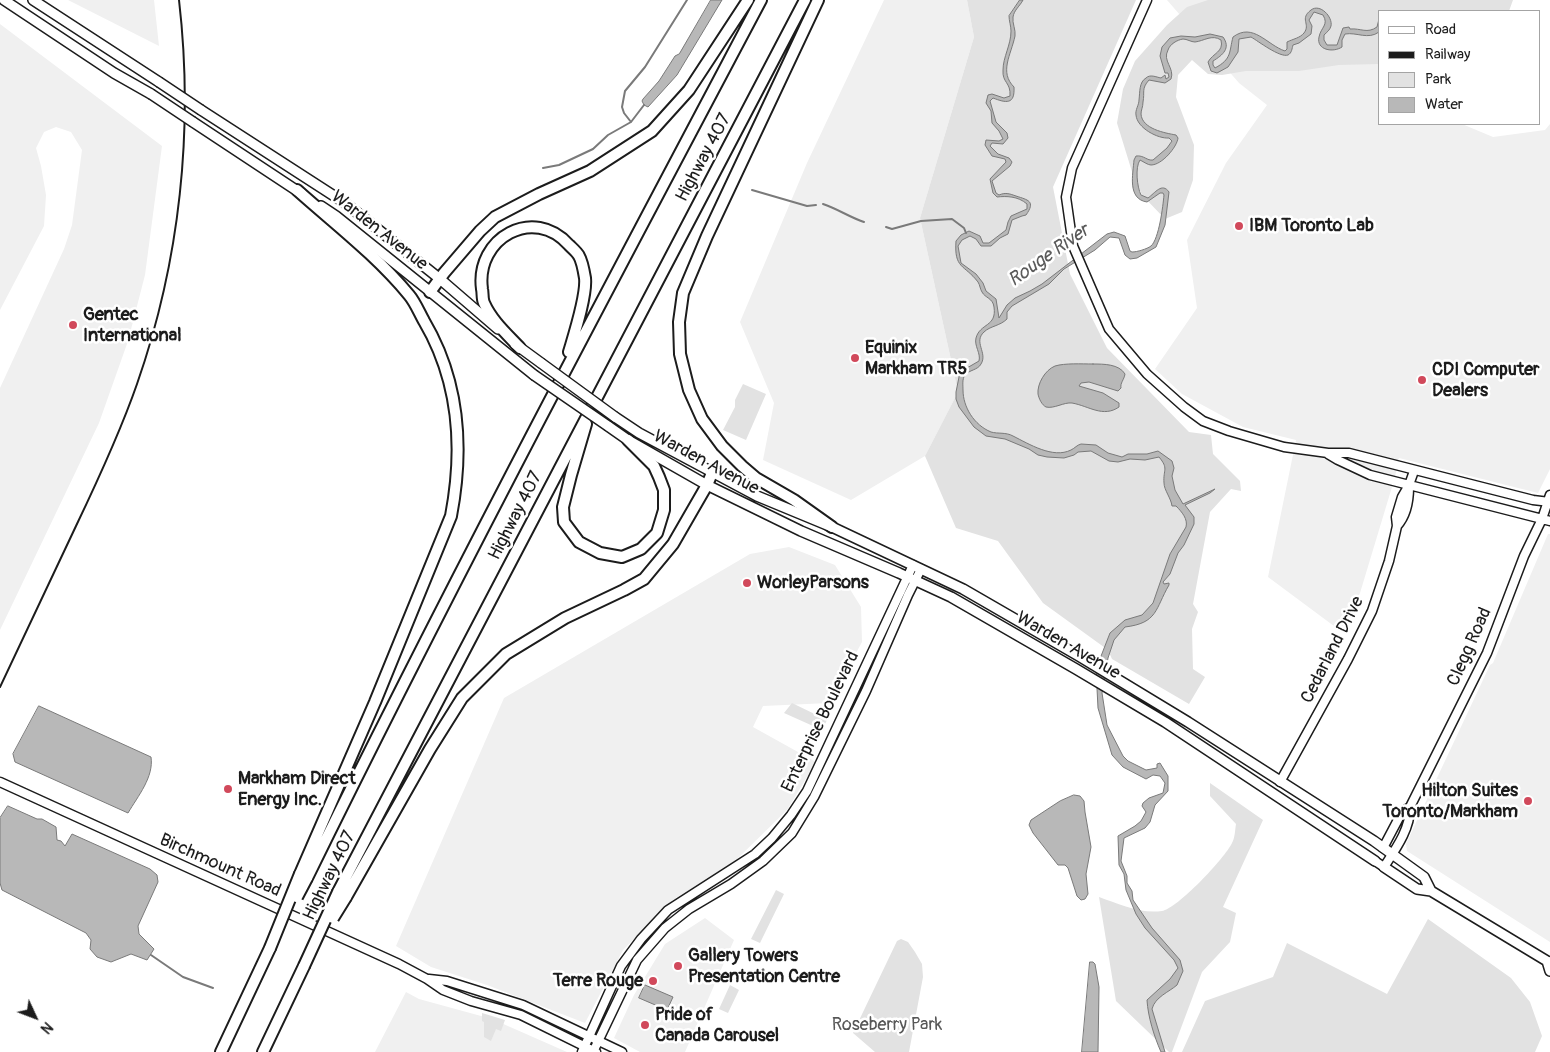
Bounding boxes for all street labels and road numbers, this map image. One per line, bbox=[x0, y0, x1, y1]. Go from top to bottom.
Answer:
street label: Highway 407 bbox=[672, 110, 736, 206]
street label: Warden Avenue bbox=[326, 187, 432, 275]
street label: Warden Avenue bbox=[649, 426, 763, 500]
street label: Highway 407 bbox=[484, 468, 548, 564]
street label: Cedarland Drive bbox=[1297, 593, 1369, 707]
street label: Clegg Road bbox=[1443, 604, 1497, 690]
street label: Warden Avenue bbox=[1012, 607, 1124, 685]
street label: Enterprise Boulevard bbox=[777, 648, 865, 796]
street label: Highway 407 bbox=[299, 828, 361, 924]
street label: Birchmount Road bbox=[156, 830, 284, 902]

